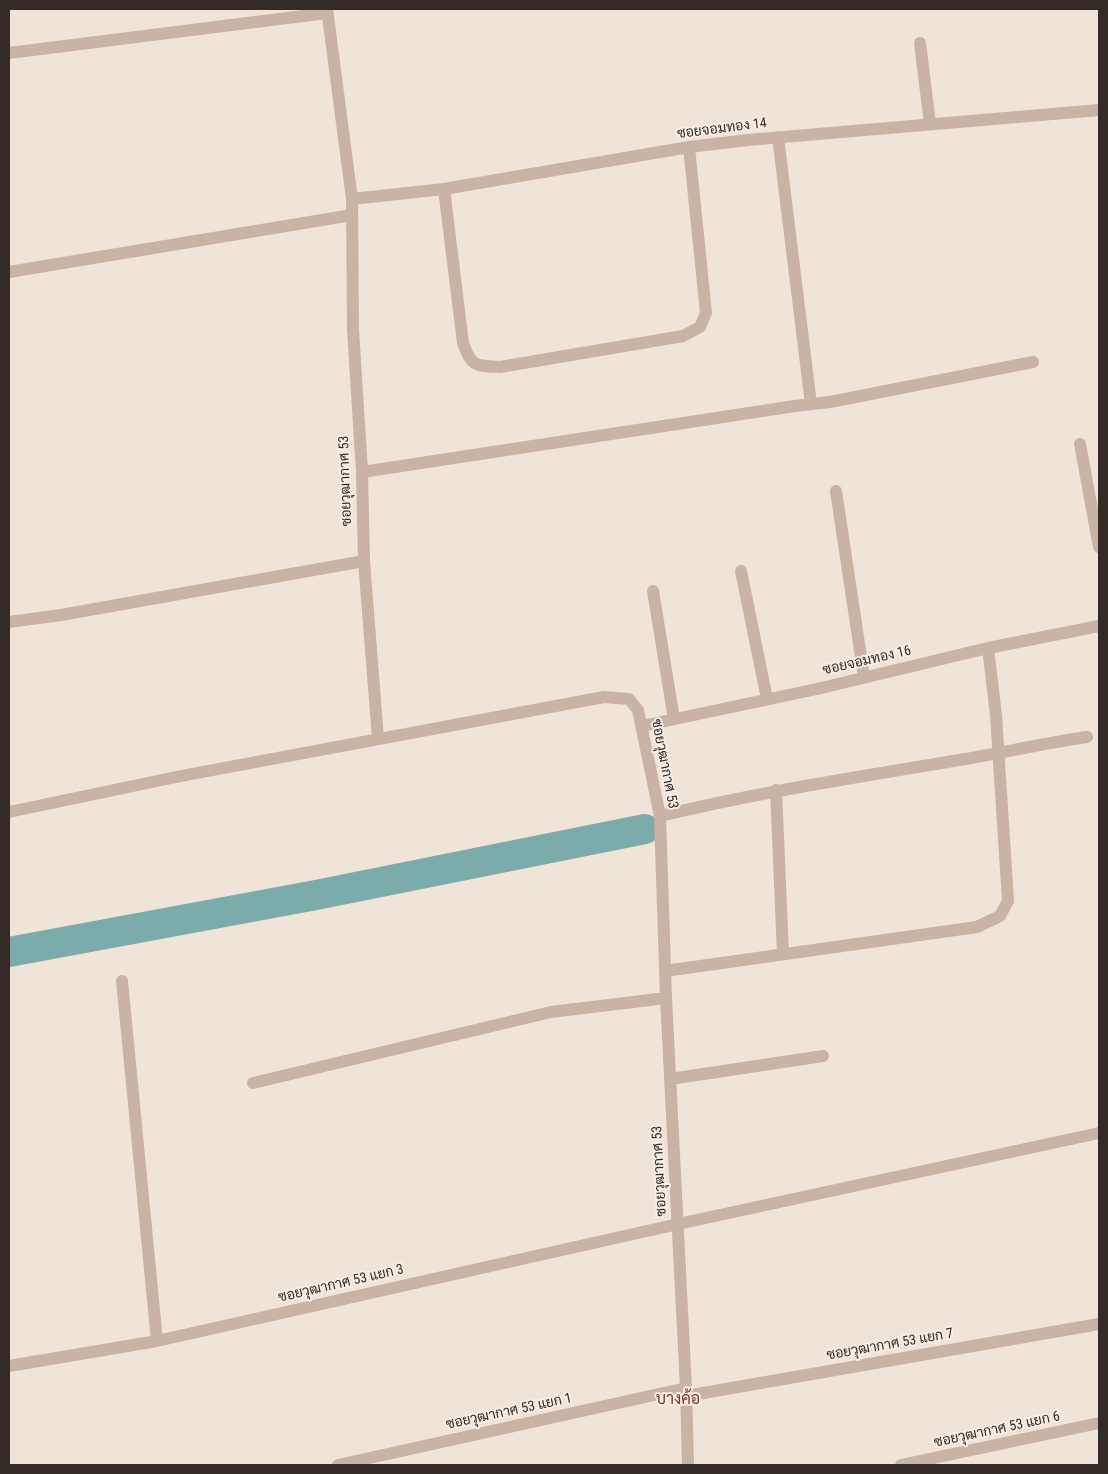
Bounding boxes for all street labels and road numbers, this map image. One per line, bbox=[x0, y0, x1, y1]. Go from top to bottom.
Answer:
street label: ซอยจอมทอง 14 bbox=[676, 115, 768, 143]
street label: ซอยวุฒากาศ 53 bbox=[336, 435, 356, 527]
street label: ซอยจอมทอง 16 bbox=[821, 643, 913, 679]
street label: ซอยวุฒากาศ 53 bbox=[647, 718, 681, 810]
street label: ซอยวุฒากาศ 53 bbox=[649, 1125, 671, 1217]
street label: ซอยวุฒากาศ 53 แยก 3 bbox=[277, 1261, 405, 1307]
street label: ซอยวุฒากาศ 53 แยก 7 bbox=[825, 1326, 955, 1364]
street label: ซอยวุฒากาศ 53 แยก 1 bbox=[445, 1390, 573, 1434]
street label: ซอยวุฒากาศ 53 แยก 6 bbox=[933, 1408, 1061, 1452]

